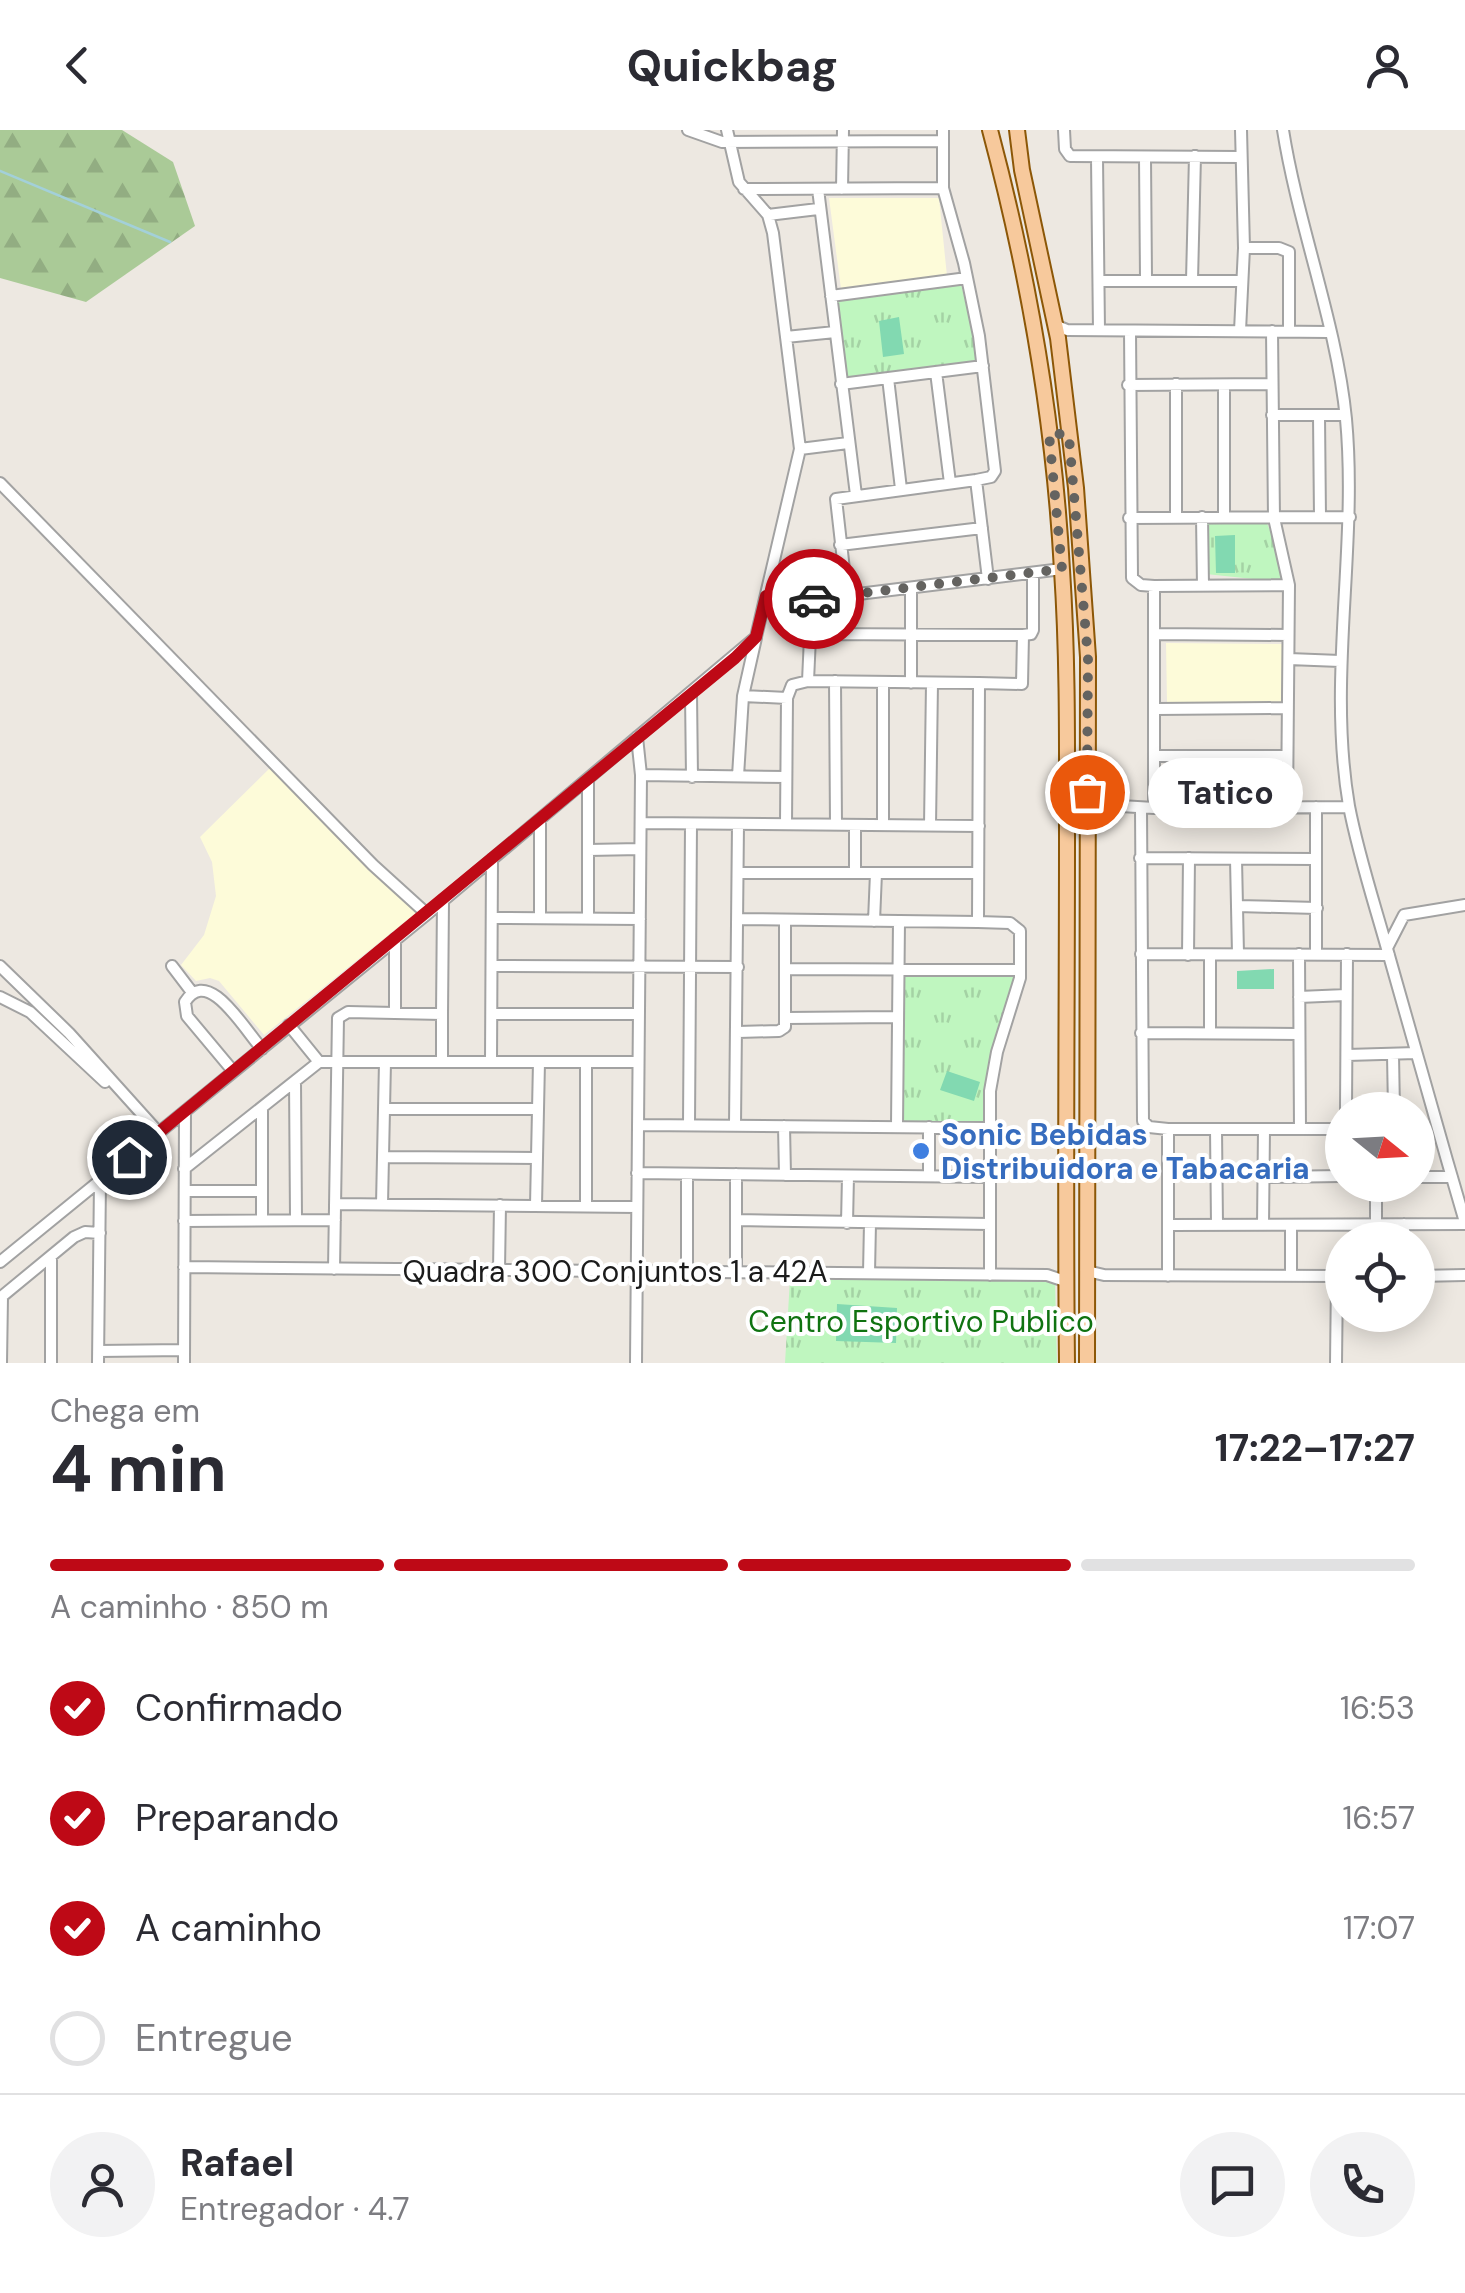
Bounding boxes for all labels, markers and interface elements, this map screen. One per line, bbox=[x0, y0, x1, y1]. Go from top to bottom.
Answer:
text: Quickbag bbox=[627, 36, 838, 95]
icon: back bbox=[50, 38, 105, 93]
icon: person bbox=[1360, 38, 1415, 93]
courier bbox=[764, 549, 864, 649]
icon: car bbox=[787, 572, 842, 627]
pin bbox=[1045, 750, 1130, 835]
callout: Tatico bbox=[1147, 757, 1302, 827]
icon: bag bbox=[1060, 765, 1115, 820]
text: Tatico bbox=[1177, 772, 1274, 814]
north arrow bbox=[1325, 1092, 1435, 1202]
map controls bbox=[1325, 1092, 1435, 1332]
pin bbox=[87, 1115, 172, 1200]
place label: Sonic Bebidas Distribuidora e Tabacaria bbox=[941, 1115, 1310, 1188]
icon: home bbox=[102, 1130, 157, 1185]
marker: Sonic Bebidas Distribuidora e Tabacaria bbox=[910, 1140, 932, 1162]
button: locate bbox=[1325, 1222, 1435, 1332]
street label: Quadra 300 Conjuntos 1 a 42A bbox=[402, 1252, 828, 1291]
park label: Centro Esportivo Publico bbox=[748, 1302, 1094, 1341]
text: Chega em bbox=[50, 1390, 200, 1432]
text: 17:22–17:27 bbox=[1215, 1423, 1415, 1473]
text: 4 min bbox=[50, 1427, 227, 1511]
text: A caminho · 850 m bbox=[50, 1586, 329, 1628]
icon: check bbox=[50, 1681, 105, 1736]
text: Confirmado bbox=[135, 1683, 343, 1733]
text: 16:53 bbox=[1340, 1687, 1415, 1729]
icon: check bbox=[50, 1791, 105, 1846]
text: Preparando bbox=[135, 1793, 339, 1843]
text: 16:57 bbox=[1342, 1797, 1415, 1839]
icon: check bbox=[50, 1901, 105, 1956]
text: A caminho bbox=[135, 1903, 322, 1953]
text: 17:07 bbox=[1343, 1907, 1415, 1949]
text: Entregue bbox=[135, 2013, 293, 2063]
button: person bbox=[50, 2132, 155, 2237]
button: chat bbox=[1180, 2132, 1285, 2237]
button: phone bbox=[1310, 2132, 1415, 2237]
text: Rafael bbox=[180, 2138, 294, 2188]
text: Entregador · 4.7 bbox=[180, 2188, 410, 2230]

